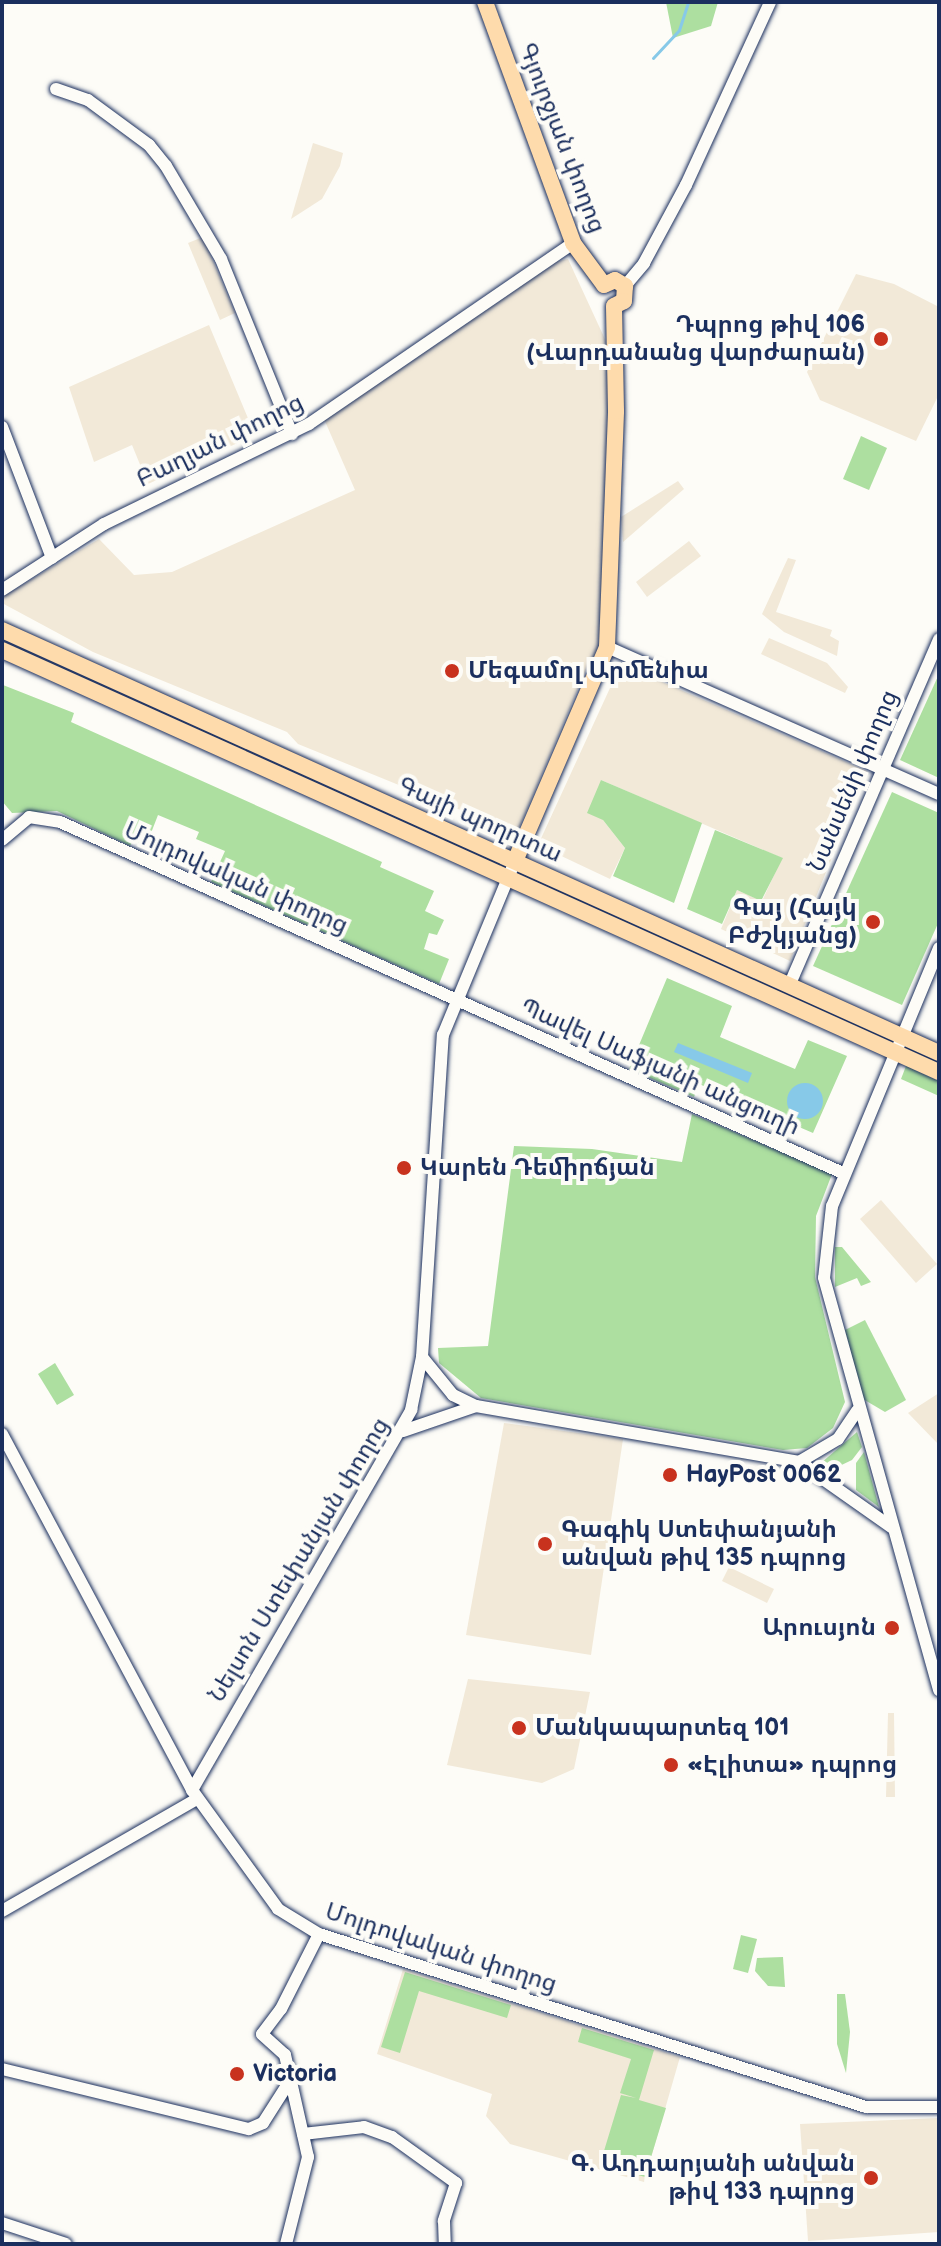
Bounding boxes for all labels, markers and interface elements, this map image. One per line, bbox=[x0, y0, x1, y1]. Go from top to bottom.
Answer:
street label: Գյուրջյան փողոց bbox=[512, 39, 612, 237]
place label: Դպրոց թիվ 106 (Վարդանանց վարժարան) bbox=[526, 311, 865, 367]
marker: Դպրոց թիվ 106 (Վարդանանց վարժարան) bbox=[872, 330, 890, 348]
street label: Բաղյան փողոց bbox=[132, 388, 308, 494]
place label: Մեգամոլ Արմենիա bbox=[468, 657, 709, 685]
marker: Մեգամոլ Արմենիա bbox=[443, 662, 461, 680]
street label: Նանսենի փողոց bbox=[802, 686, 904, 876]
street label: Գայի պողոտա bbox=[394, 771, 566, 869]
street label: Մոլդովական փողոց bbox=[120, 816, 352, 940]
place label: Գայ (Հայկ Բժշկյանց) bbox=[728, 894, 857, 950]
marker: Գայ (Հայկ Բժշկյանց) bbox=[864, 913, 882, 931]
street label: Պավել Սաֆյանի անցուղի bbox=[516, 992, 804, 1142]
place label: Կարեն Դեմիրճյան bbox=[420, 1154, 655, 1182]
marker: Կարեն Դեմիրճյան bbox=[395, 1159, 413, 1177]
street label: Նելսոն Ստեփանյան փողոց bbox=[203, 1413, 395, 1707]
place label: HayPost 0062 bbox=[686, 1461, 841, 1489]
marker: HayPost 0062 bbox=[661, 1466, 679, 1484]
place label: Գագիկ Ստեփանյանի անվան թիվ 135 դպրոց bbox=[561, 1516, 846, 1572]
marker: Գագիկ Ստեփանյանի անվան թիվ 135 դպրոց bbox=[536, 1535, 554, 1553]
place label: Արուսյոն bbox=[762, 1614, 876, 1642]
marker: Արուսյոն bbox=[883, 1619, 901, 1637]
place label: Մանկապարտեզ 101 bbox=[535, 1714, 789, 1742]
marker: Մանկապարտեզ 101 bbox=[510, 1719, 528, 1737]
place label: «Էլիտա» դպրոց bbox=[687, 1751, 897, 1779]
marker: «Էլիտա» դպրոց bbox=[662, 1756, 680, 1774]
street label: Մոլդովական փողոց bbox=[321, 1897, 561, 1999]
place label: Victoria bbox=[253, 2060, 337, 2088]
marker: Victoria bbox=[228, 2065, 246, 2083]
place label: Գ. Ադդարյանի անվան թիվ 133 դպրոց bbox=[571, 2150, 855, 2206]
marker: Գ. Ադդարյանի անվան թիվ 133 դպրոց bbox=[862, 2169, 880, 2187]

